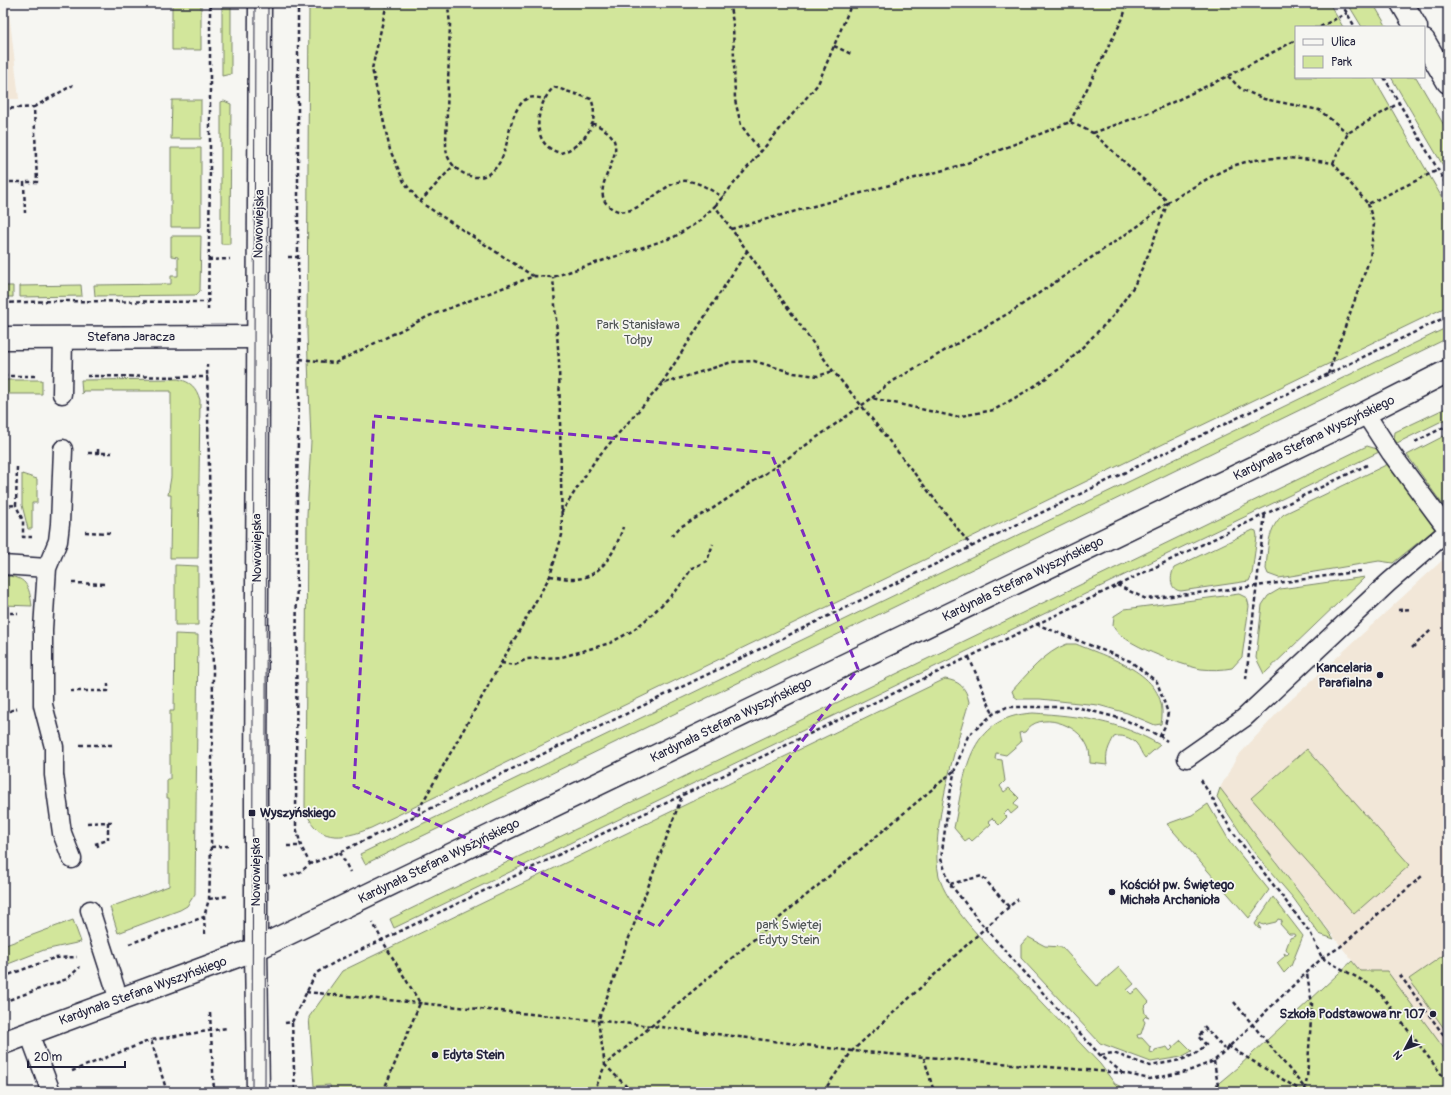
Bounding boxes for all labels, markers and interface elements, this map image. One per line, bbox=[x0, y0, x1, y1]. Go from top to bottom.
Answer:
legend bbox=[1295, 26, 1425, 78]
text: Ulica bbox=[1331, 35, 1356, 50]
text: Park bbox=[1331, 55, 1352, 70]
street label: Nowowiejska bbox=[250, 189, 268, 259]
park label: Park Stanisława Tołpy bbox=[596, 317, 680, 348]
street label: Stefana Jaracza bbox=[87, 329, 175, 345]
street label: Kardynała Stefana Wyszyńskiego bbox=[1231, 392, 1397, 484]
street label: Nowowiejska bbox=[249, 513, 265, 583]
street label: Kardynała Stefana Wyszyńskiego bbox=[940, 533, 1106, 625]
place label: Kancelaria Parafialna bbox=[1316, 660, 1372, 691]
marker: Kancelaria Parafialna bbox=[1375, 670, 1385, 680]
street label: Kardynała Stefana Wyszyńskiego bbox=[648, 674, 814, 766]
place label: Wyszyńskiego bbox=[260, 805, 336, 821]
marker: Wyszyńskiego bbox=[247, 808, 257, 818]
street label: Kardynała Stefana Wyszyńskiego bbox=[356, 815, 522, 907]
street label: Nowowiejska bbox=[248, 837, 264, 907]
place label: Kościół pw. Świętego Michała Archanioła bbox=[1120, 877, 1234, 908]
marker: Kościół pw. Świętego Michała Archanioła bbox=[1107, 887, 1117, 897]
park label: park Świętej Edyty Stein bbox=[756, 917, 822, 948]
street label: Kardynała Stefana Wyszyńskiego bbox=[57, 953, 229, 1029]
place label: Szkoła Podstawowa nr 107 bbox=[1280, 1006, 1425, 1022]
marker: Szkoła Podstawowa nr 107 bbox=[1428, 1009, 1438, 1019]
north arrow bbox=[1385, 1029, 1425, 1069]
scale bar bbox=[28, 1043, 125, 1069]
place label: Edyta Stein bbox=[443, 1047, 505, 1063]
text: N bbox=[1390, 1048, 1405, 1062]
text: 20 m bbox=[34, 1050, 63, 1065]
marker: Edyta Stein bbox=[430, 1050, 440, 1060]

